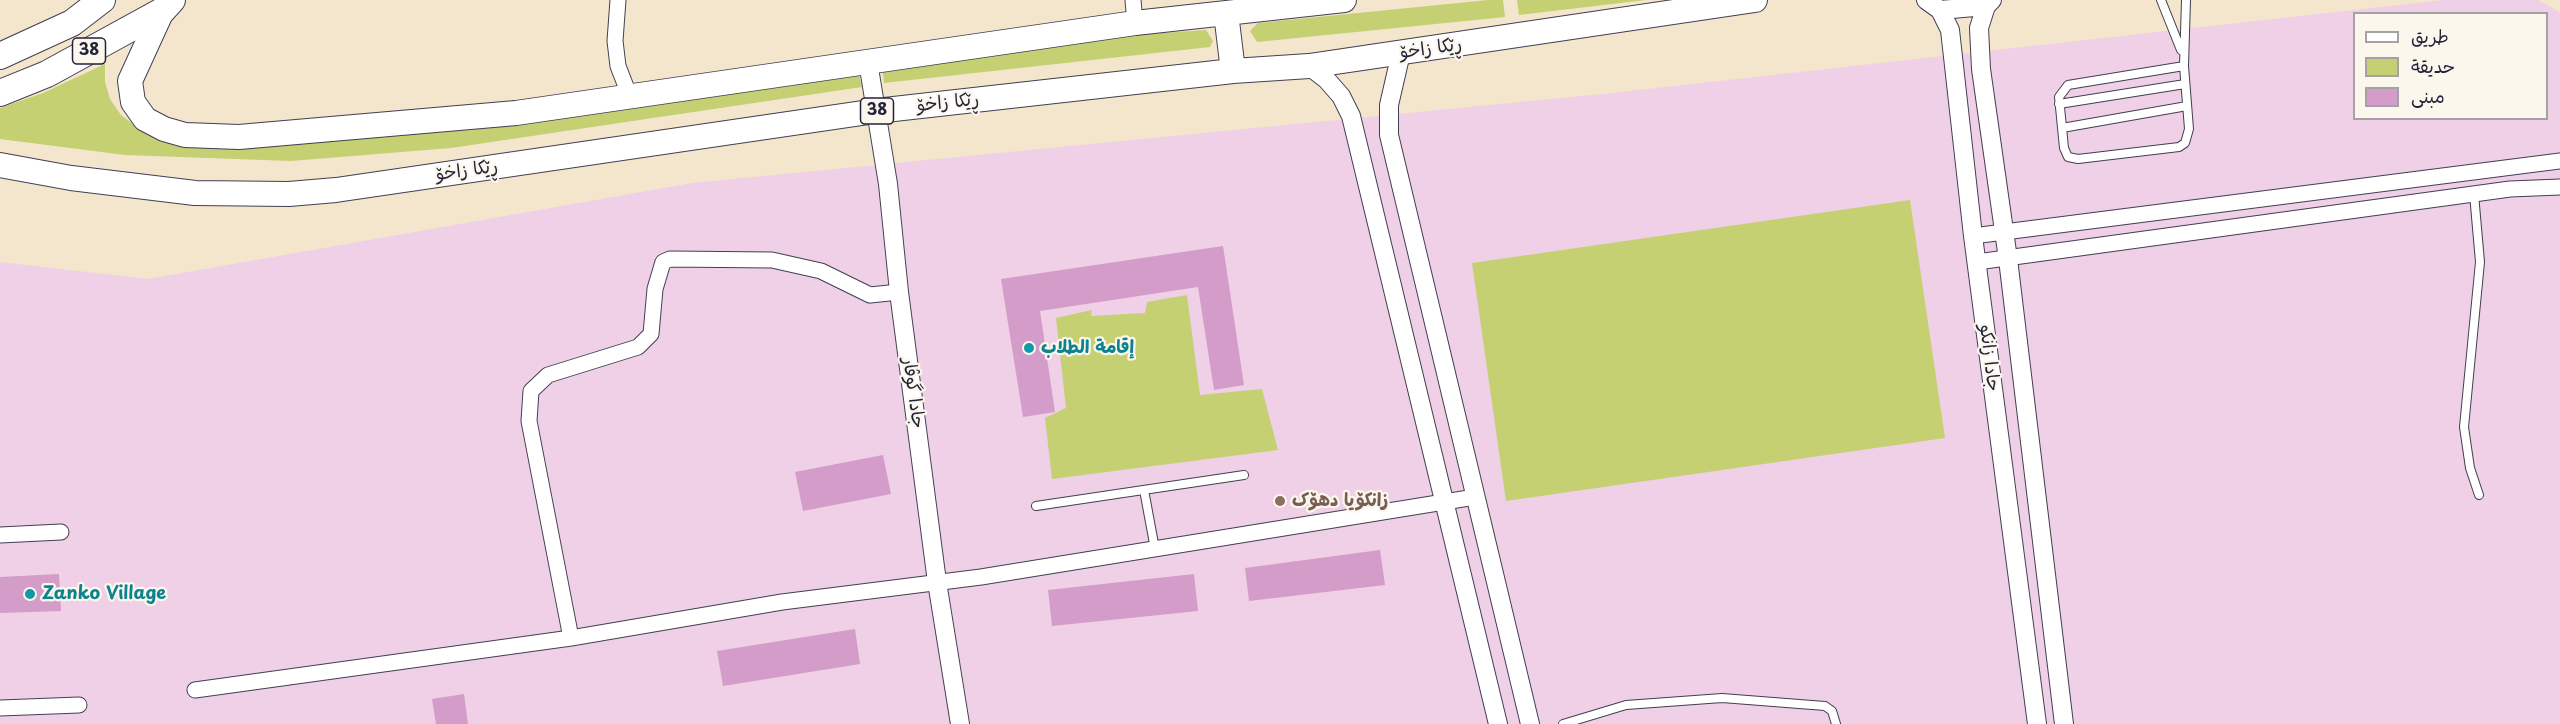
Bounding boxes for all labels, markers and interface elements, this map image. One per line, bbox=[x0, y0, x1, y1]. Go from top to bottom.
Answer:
legend bbox=[2353, 12, 2548, 120]
text: طريق bbox=[2411, 22, 2449, 49]
street label: ڕێکا زاخۆ bbox=[1399, 34, 1463, 64]
road number: 38 bbox=[72, 38, 106, 64]
text: حديقة bbox=[2411, 52, 2455, 79]
text: مبنى bbox=[2411, 82, 2445, 109]
street label: ڕێکا زاخۆ bbox=[916, 89, 980, 117]
road number: 38 bbox=[860, 98, 894, 124]
street label: ڕێکا زاخۆ bbox=[435, 156, 499, 186]
street label: جادا زانکو bbox=[1974, 323, 2004, 393]
place label: إقامة الطلاب bbox=[1041, 337, 1134, 359]
marker: إقامة الطلاب bbox=[1022, 341, 1036, 355]
street label: جادا گوڤار bbox=[897, 356, 929, 430]
place label: زانکۆیا دهۆک bbox=[1292, 490, 1388, 512]
marker: زانکۆیا دهۆک bbox=[1273, 494, 1287, 508]
place label: Zanko Village bbox=[42, 583, 166, 605]
marker: Zanko Village bbox=[23, 587, 37, 601]

